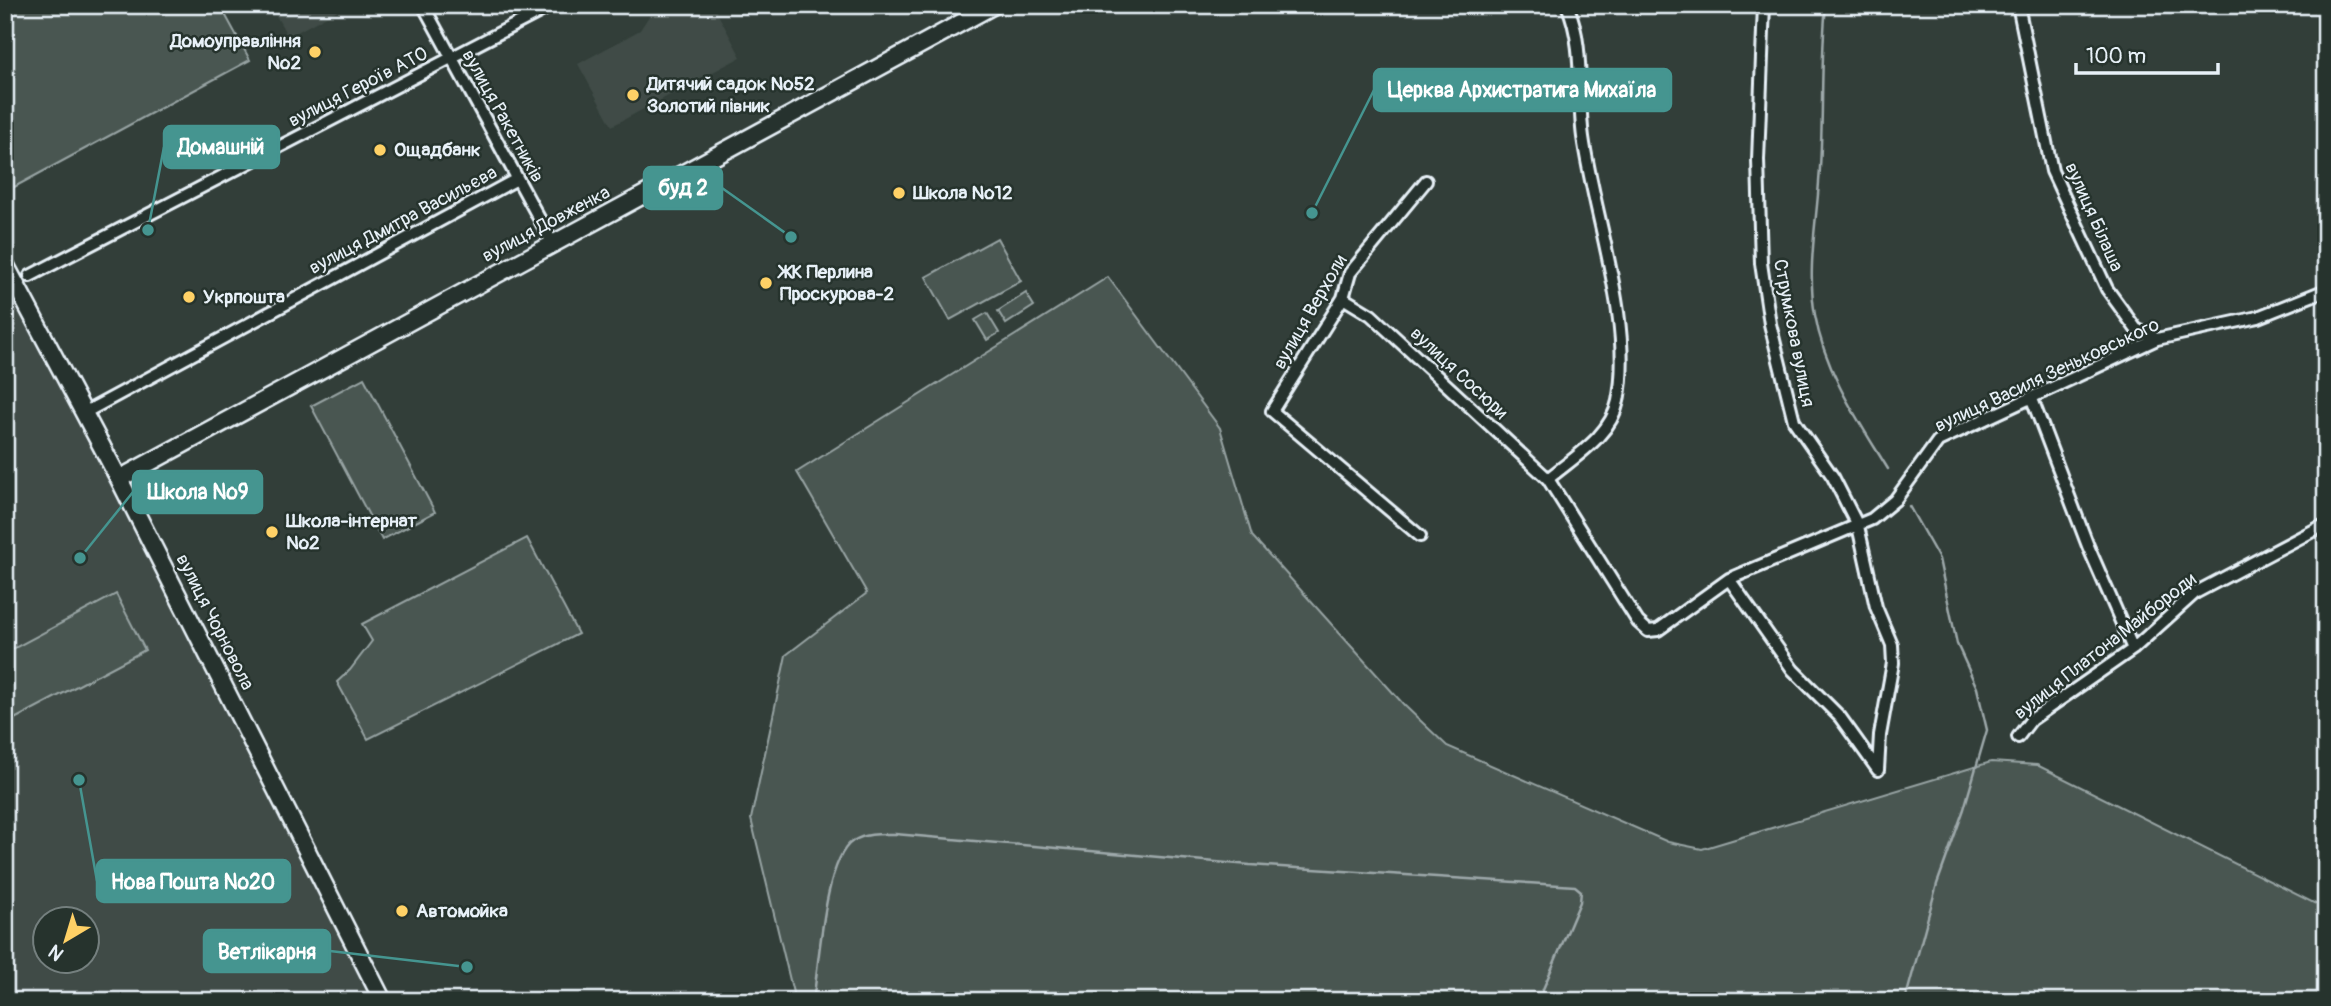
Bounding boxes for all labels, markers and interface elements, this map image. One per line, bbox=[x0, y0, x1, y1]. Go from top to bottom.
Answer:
place label: Домоуправління №2 bbox=[169, 29, 301, 75]
scale bar bbox=[2076, 32, 2217, 76]
street label: вулиця Героїв АТО bbox=[284, 41, 432, 133]
text: 100 m bbox=[2086, 43, 2146, 70]
marker: Домоуправління №2 bbox=[307, 44, 323, 60]
street label: вулиця Ракетників bbox=[457, 45, 549, 187]
callout: Церква Архистратига Михаїла bbox=[1374, 69, 1671, 111]
place label: Дитячий садок №52 Золотий півник bbox=[646, 72, 815, 118]
text: Церква Архистратига Михаїла bbox=[1388, 77, 1656, 104]
marker: Дитячий садок №52 Золотий півник bbox=[625, 87, 641, 103]
callout: Домашній bbox=[164, 126, 279, 168]
text: Домашній bbox=[176, 134, 264, 161]
place label: Ощадбанк bbox=[394, 138, 481, 162]
marker: Ощадбанк bbox=[372, 142, 388, 158]
street label: вулиця Білаша bbox=[2059, 159, 2129, 275]
street label: вулиця Дмитра Васильєва bbox=[305, 160, 501, 280]
callout: буд 2 bbox=[644, 167, 722, 209]
text: буд 2 bbox=[658, 175, 708, 202]
street label: вулиця Довженка bbox=[478, 180, 614, 268]
place label: Школа №12 bbox=[912, 181, 1013, 205]
marker: Школа №12 bbox=[891, 185, 907, 201]
street label: вулиця Верхоли bbox=[1268, 250, 1353, 373]
street label: Струмкова вулиця bbox=[1768, 257, 1820, 409]
place label: ЖК Перлина Проскурова-2 bbox=[777, 260, 895, 306]
marker: ЖК Перлина Проскурова-2 bbox=[758, 275, 774, 291]
place label: Укрпошта bbox=[203, 285, 285, 309]
marker: Укрпошта bbox=[181, 289, 197, 305]
street label: вулиця Василя Зеньковського bbox=[1931, 312, 2163, 438]
street label: вулиця Сосюри bbox=[1405, 322, 1513, 425]
callout: Школа №9 bbox=[133, 471, 262, 513]
text: Школа №9 bbox=[147, 479, 249, 506]
place label: Школа-інтернат №2 bbox=[285, 509, 418, 555]
marker: Школа-інтернат №2 bbox=[264, 524, 280, 540]
street label: вулиця Чорновола bbox=[170, 550, 260, 694]
street label: вулиця Платона Майбороди bbox=[2009, 567, 2201, 725]
callout: Нова Пошта №20 bbox=[97, 860, 290, 902]
text: Нова Пошта №20 bbox=[111, 869, 275, 896]
place label: Автомойка bbox=[416, 899, 508, 923]
marker: Автомойка bbox=[394, 903, 410, 919]
north arrow bbox=[32, 904, 102, 974]
callout: Ветлікарня bbox=[204, 930, 330, 972]
text: N bbox=[44, 939, 69, 966]
text: Ветлікарня bbox=[218, 939, 316, 966]

